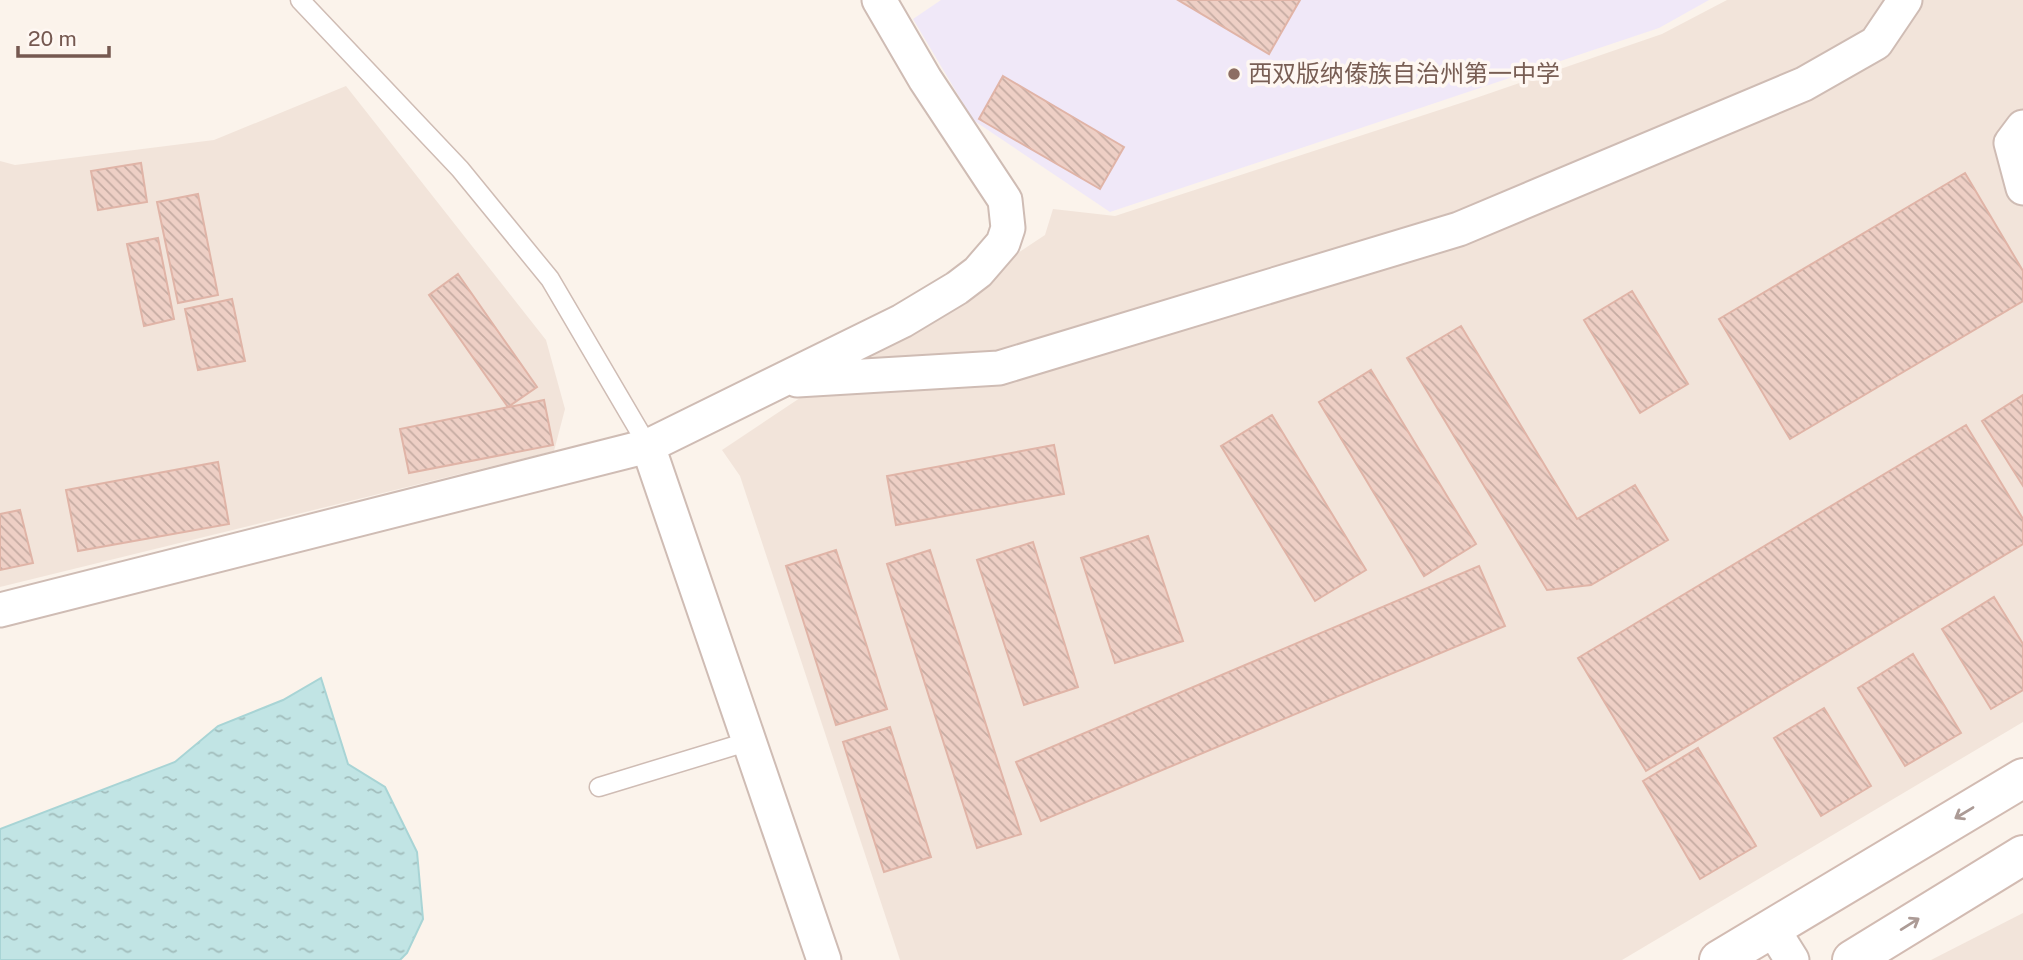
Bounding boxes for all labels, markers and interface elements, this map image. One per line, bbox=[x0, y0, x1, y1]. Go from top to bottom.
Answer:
scale bar bbox=[18, 14, 108, 58]
text: 20 m bbox=[28, 26, 77, 51]
place label: 西双版纳傣族自治州第一中学 bbox=[1248, 59, 1560, 87]
marker: 西双版纳傣族自治州第一中学 bbox=[1226, 66, 1242, 82]
one-way arrow bbox=[1955, 806, 1975, 820]
one-way arrow bbox=[1900, 917, 1920, 931]

